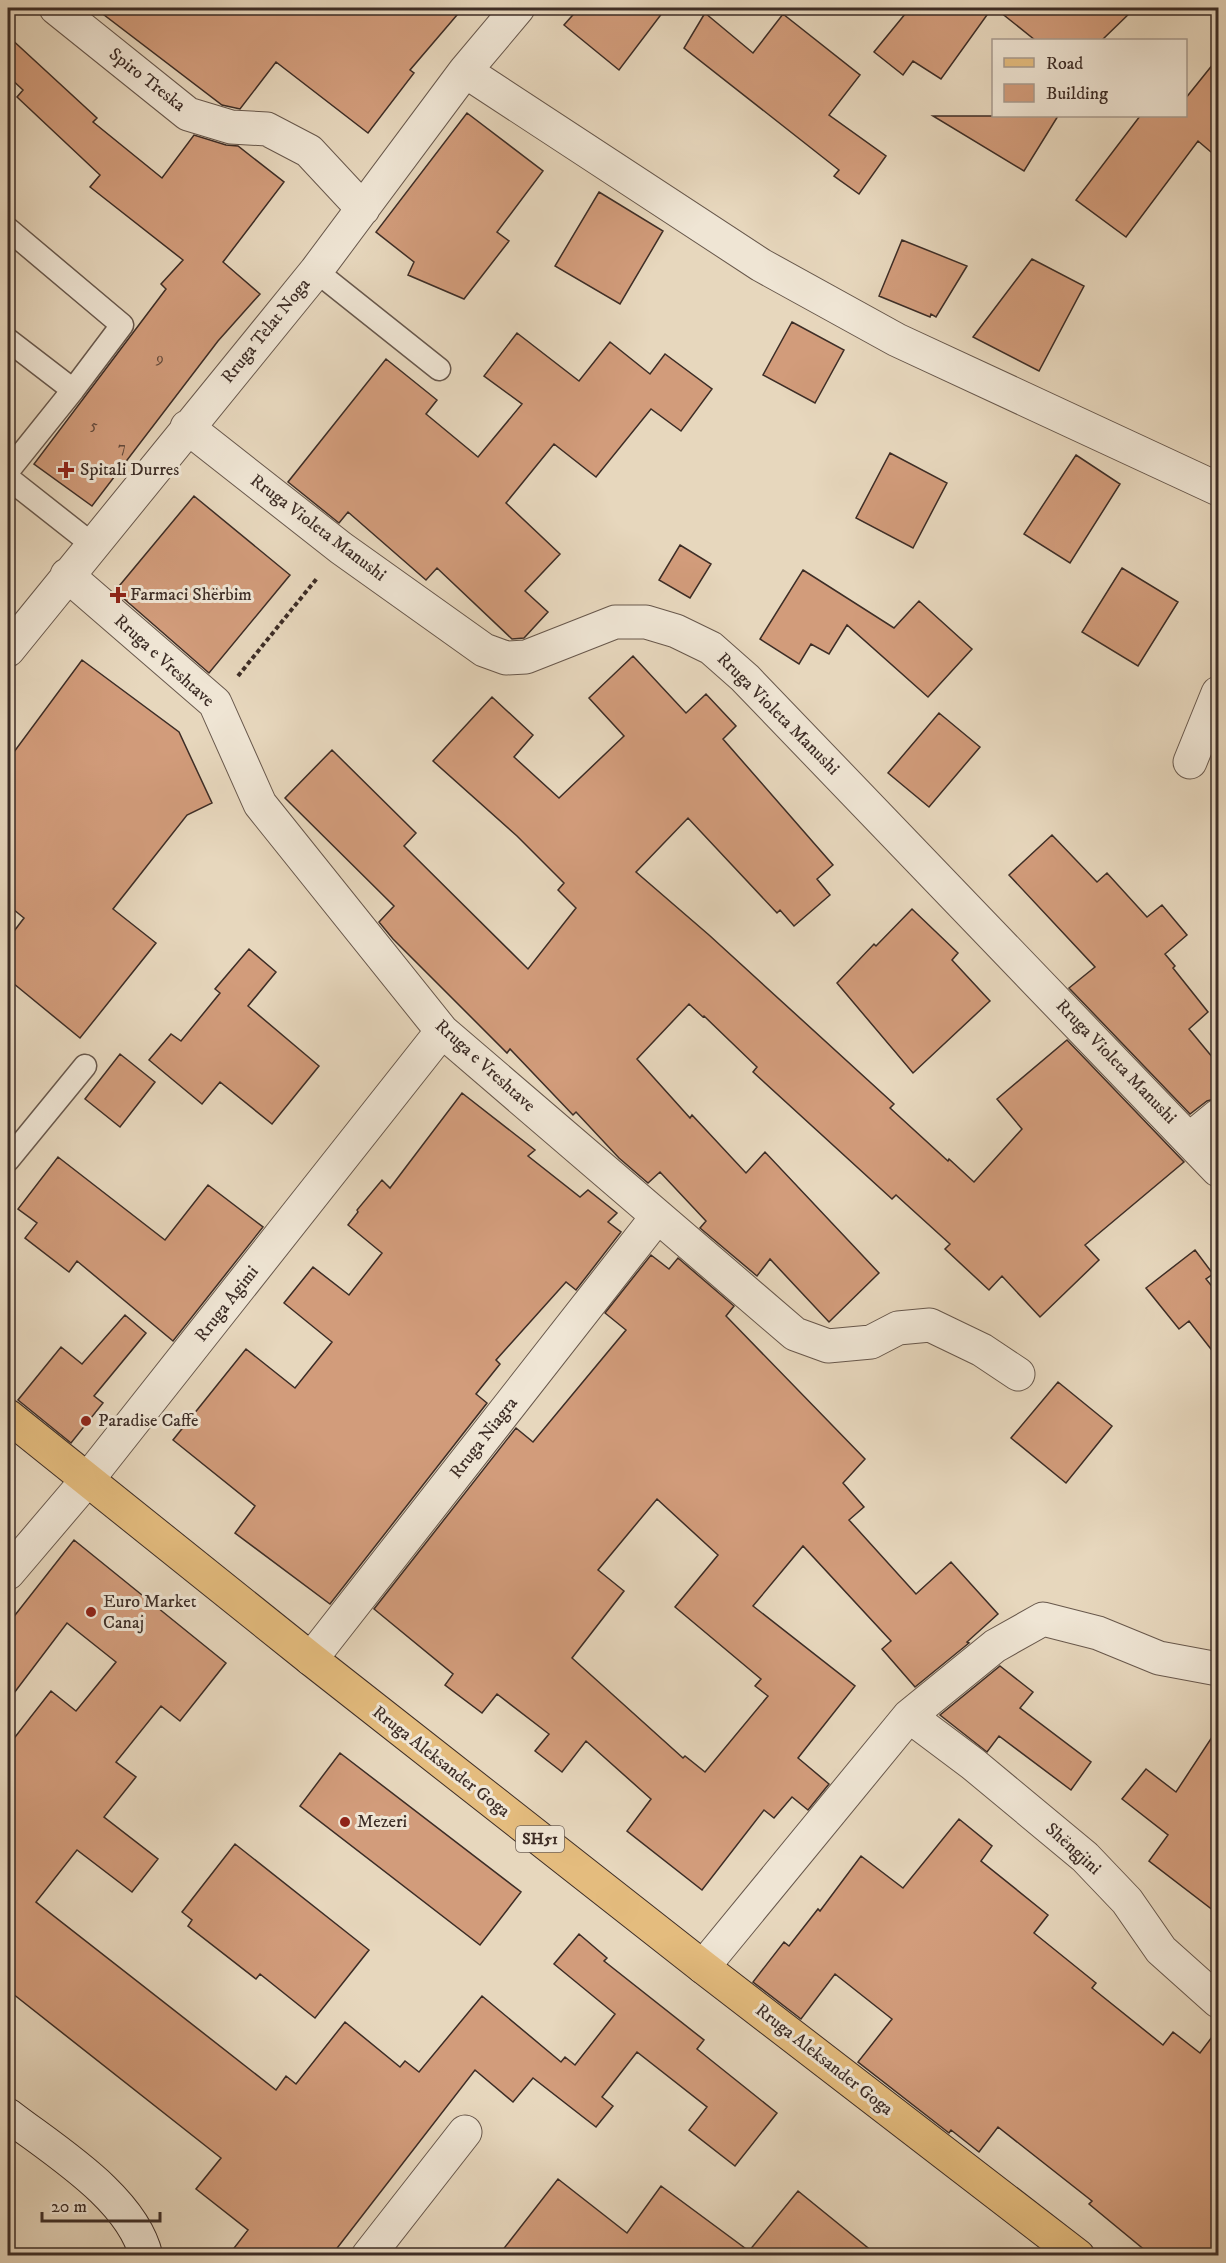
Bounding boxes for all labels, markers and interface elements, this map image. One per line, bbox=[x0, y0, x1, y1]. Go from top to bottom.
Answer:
legend bbox=[992, 39, 1187, 117]
street label: Spiro Treska bbox=[104, 43, 190, 117]
text: Road bbox=[1046, 53, 1083, 75]
text: Building bbox=[1046, 83, 1108, 105]
street label: Rruga Telat Noga bbox=[217, 274, 315, 388]
house number: 9 bbox=[155, 349, 164, 368]
house number: 5 bbox=[90, 416, 98, 435]
house number: 7 bbox=[118, 438, 126, 457]
place label: Spitali Durres bbox=[80, 459, 179, 481]
marker: Spitali Durres bbox=[57, 461, 75, 479]
street label: Rruga Violeta Manushi bbox=[246, 470, 390, 586]
place label: Farmaci Shërbim bbox=[130, 584, 252, 606]
marker: Farmaci Shërbim bbox=[111, 588, 125, 602]
street label: Rruga e Vreshtave bbox=[109, 610, 219, 712]
street label: Rruga Violeta Manushi bbox=[712, 648, 844, 780]
street label: Rruga Violeta Manushi bbox=[1051, 995, 1181, 1129]
street label: Rruga e Vreshtave bbox=[430, 1015, 540, 1117]
street label: Rruga Agimi bbox=[190, 1262, 264, 1346]
street label: Rruga Niagra bbox=[445, 1393, 523, 1483]
place label: Paradise Caffe bbox=[98, 1410, 199, 1432]
marker: Paradise Caffe bbox=[79, 1414, 93, 1428]
place label: Euro Market Canaj bbox=[103, 1591, 197, 1634]
marker: Euro Market Canaj bbox=[84, 1605, 98, 1619]
street label: Rruga Aleksander Goga bbox=[368, 1701, 514, 1823]
place label: Mezeri bbox=[357, 1811, 407, 1833]
marker: Mezeri bbox=[338, 1815, 352, 1829]
street label: Shëngjini bbox=[1041, 1818, 1105, 1880]
road number: SH51 bbox=[516, 1826, 564, 1852]
street label: Rruga Aleksander Goga bbox=[751, 1999, 897, 2121]
scale bar bbox=[42, 2185, 160, 2223]
text: 20 m bbox=[51, 2196, 87, 2218]

